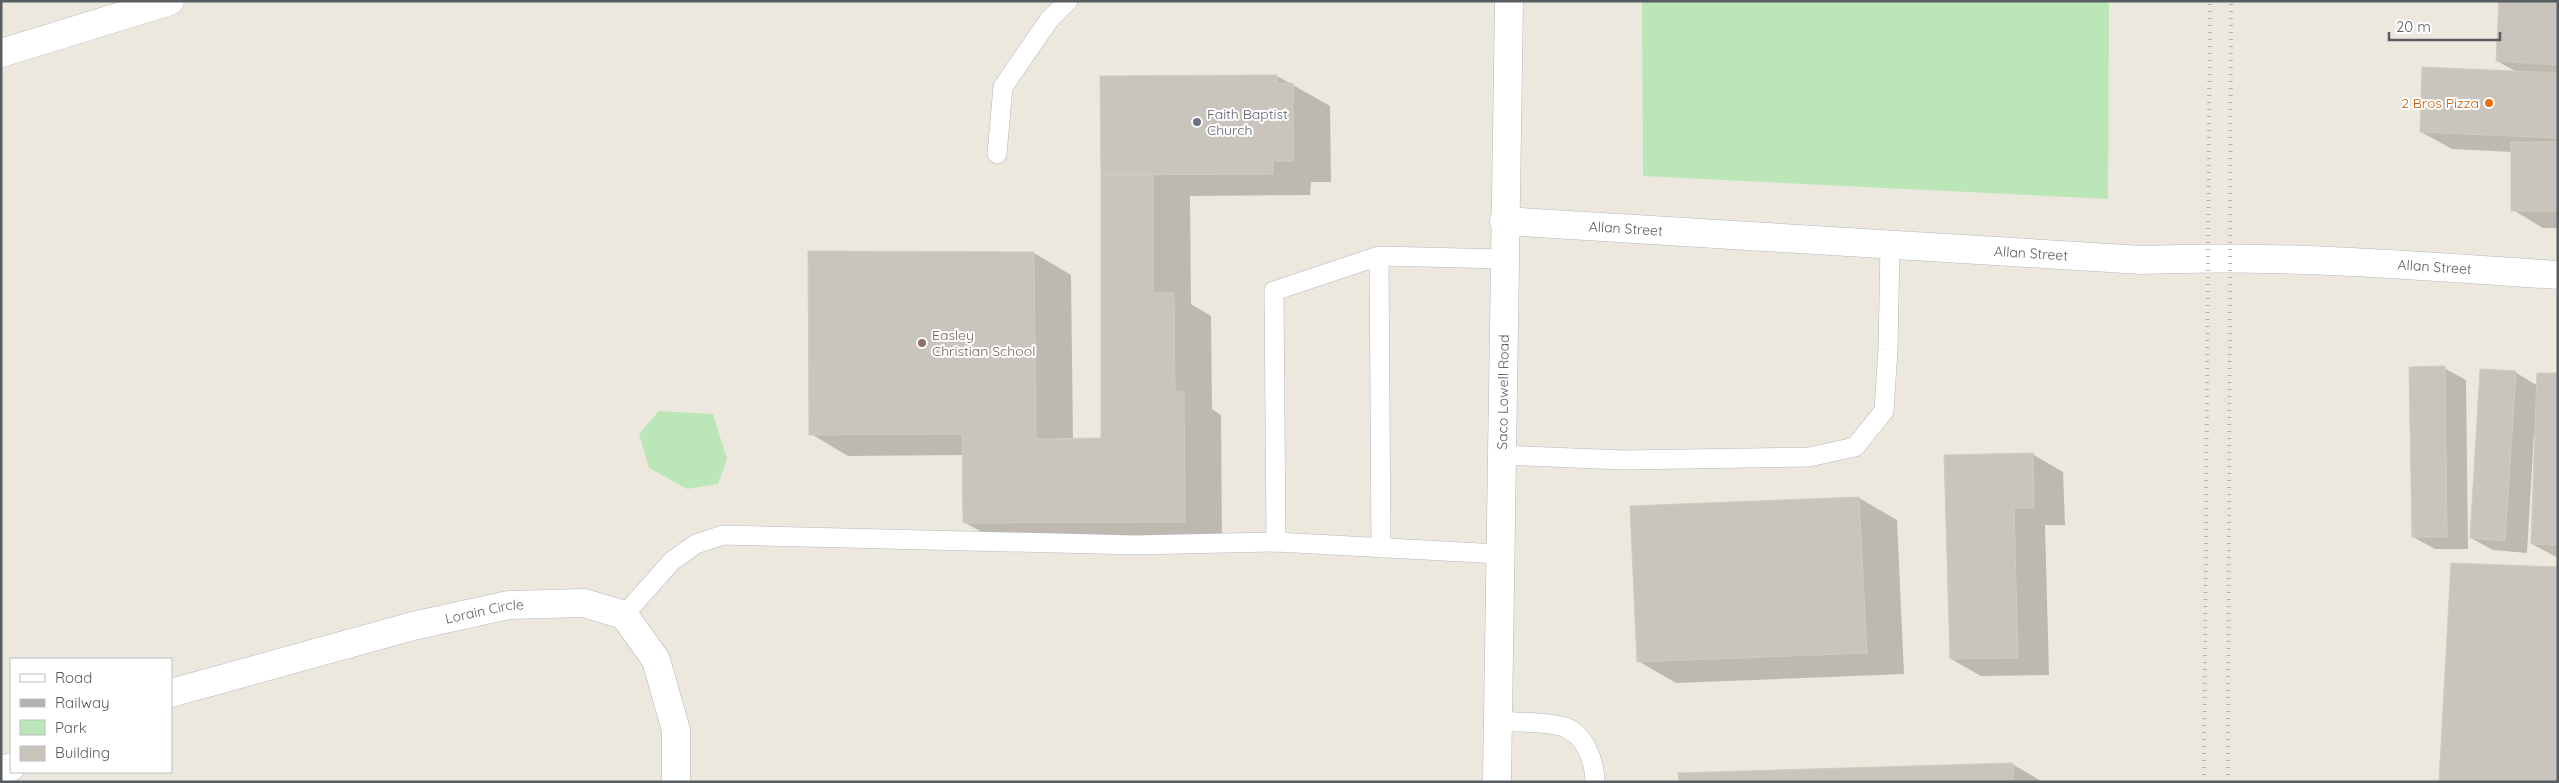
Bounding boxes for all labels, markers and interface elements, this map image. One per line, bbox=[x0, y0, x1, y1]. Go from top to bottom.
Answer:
scale bar bbox=[2389, 10, 2500, 42]
text: 20 m bbox=[2396, 17, 2431, 36]
place label: 2 Bros Pizza bbox=[2401, 94, 2479, 112]
marker: 2 Bros Pizza bbox=[2483, 97, 2495, 109]
place label: Faith Baptist Church bbox=[1207, 105, 1288, 139]
marker: Faith Baptist Church bbox=[1191, 116, 1203, 128]
street label: Allan Street bbox=[1588, 217, 1664, 240]
street label: Allan Street bbox=[1993, 242, 2069, 264]
street label: Allan Street bbox=[2397, 255, 2472, 278]
place label: Easley Christian School bbox=[932, 326, 1035, 360]
street label: Saco Lowell Road bbox=[1493, 334, 1513, 450]
marker: Easley Christian School bbox=[916, 337, 928, 349]
street label: Lorain Circle bbox=[443, 596, 524, 628]
legend bbox=[10, 658, 172, 773]
text: Road bbox=[55, 668, 92, 687]
text: Railway bbox=[55, 693, 110, 712]
text: Park bbox=[55, 718, 87, 737]
text: Building bbox=[55, 743, 110, 762]

